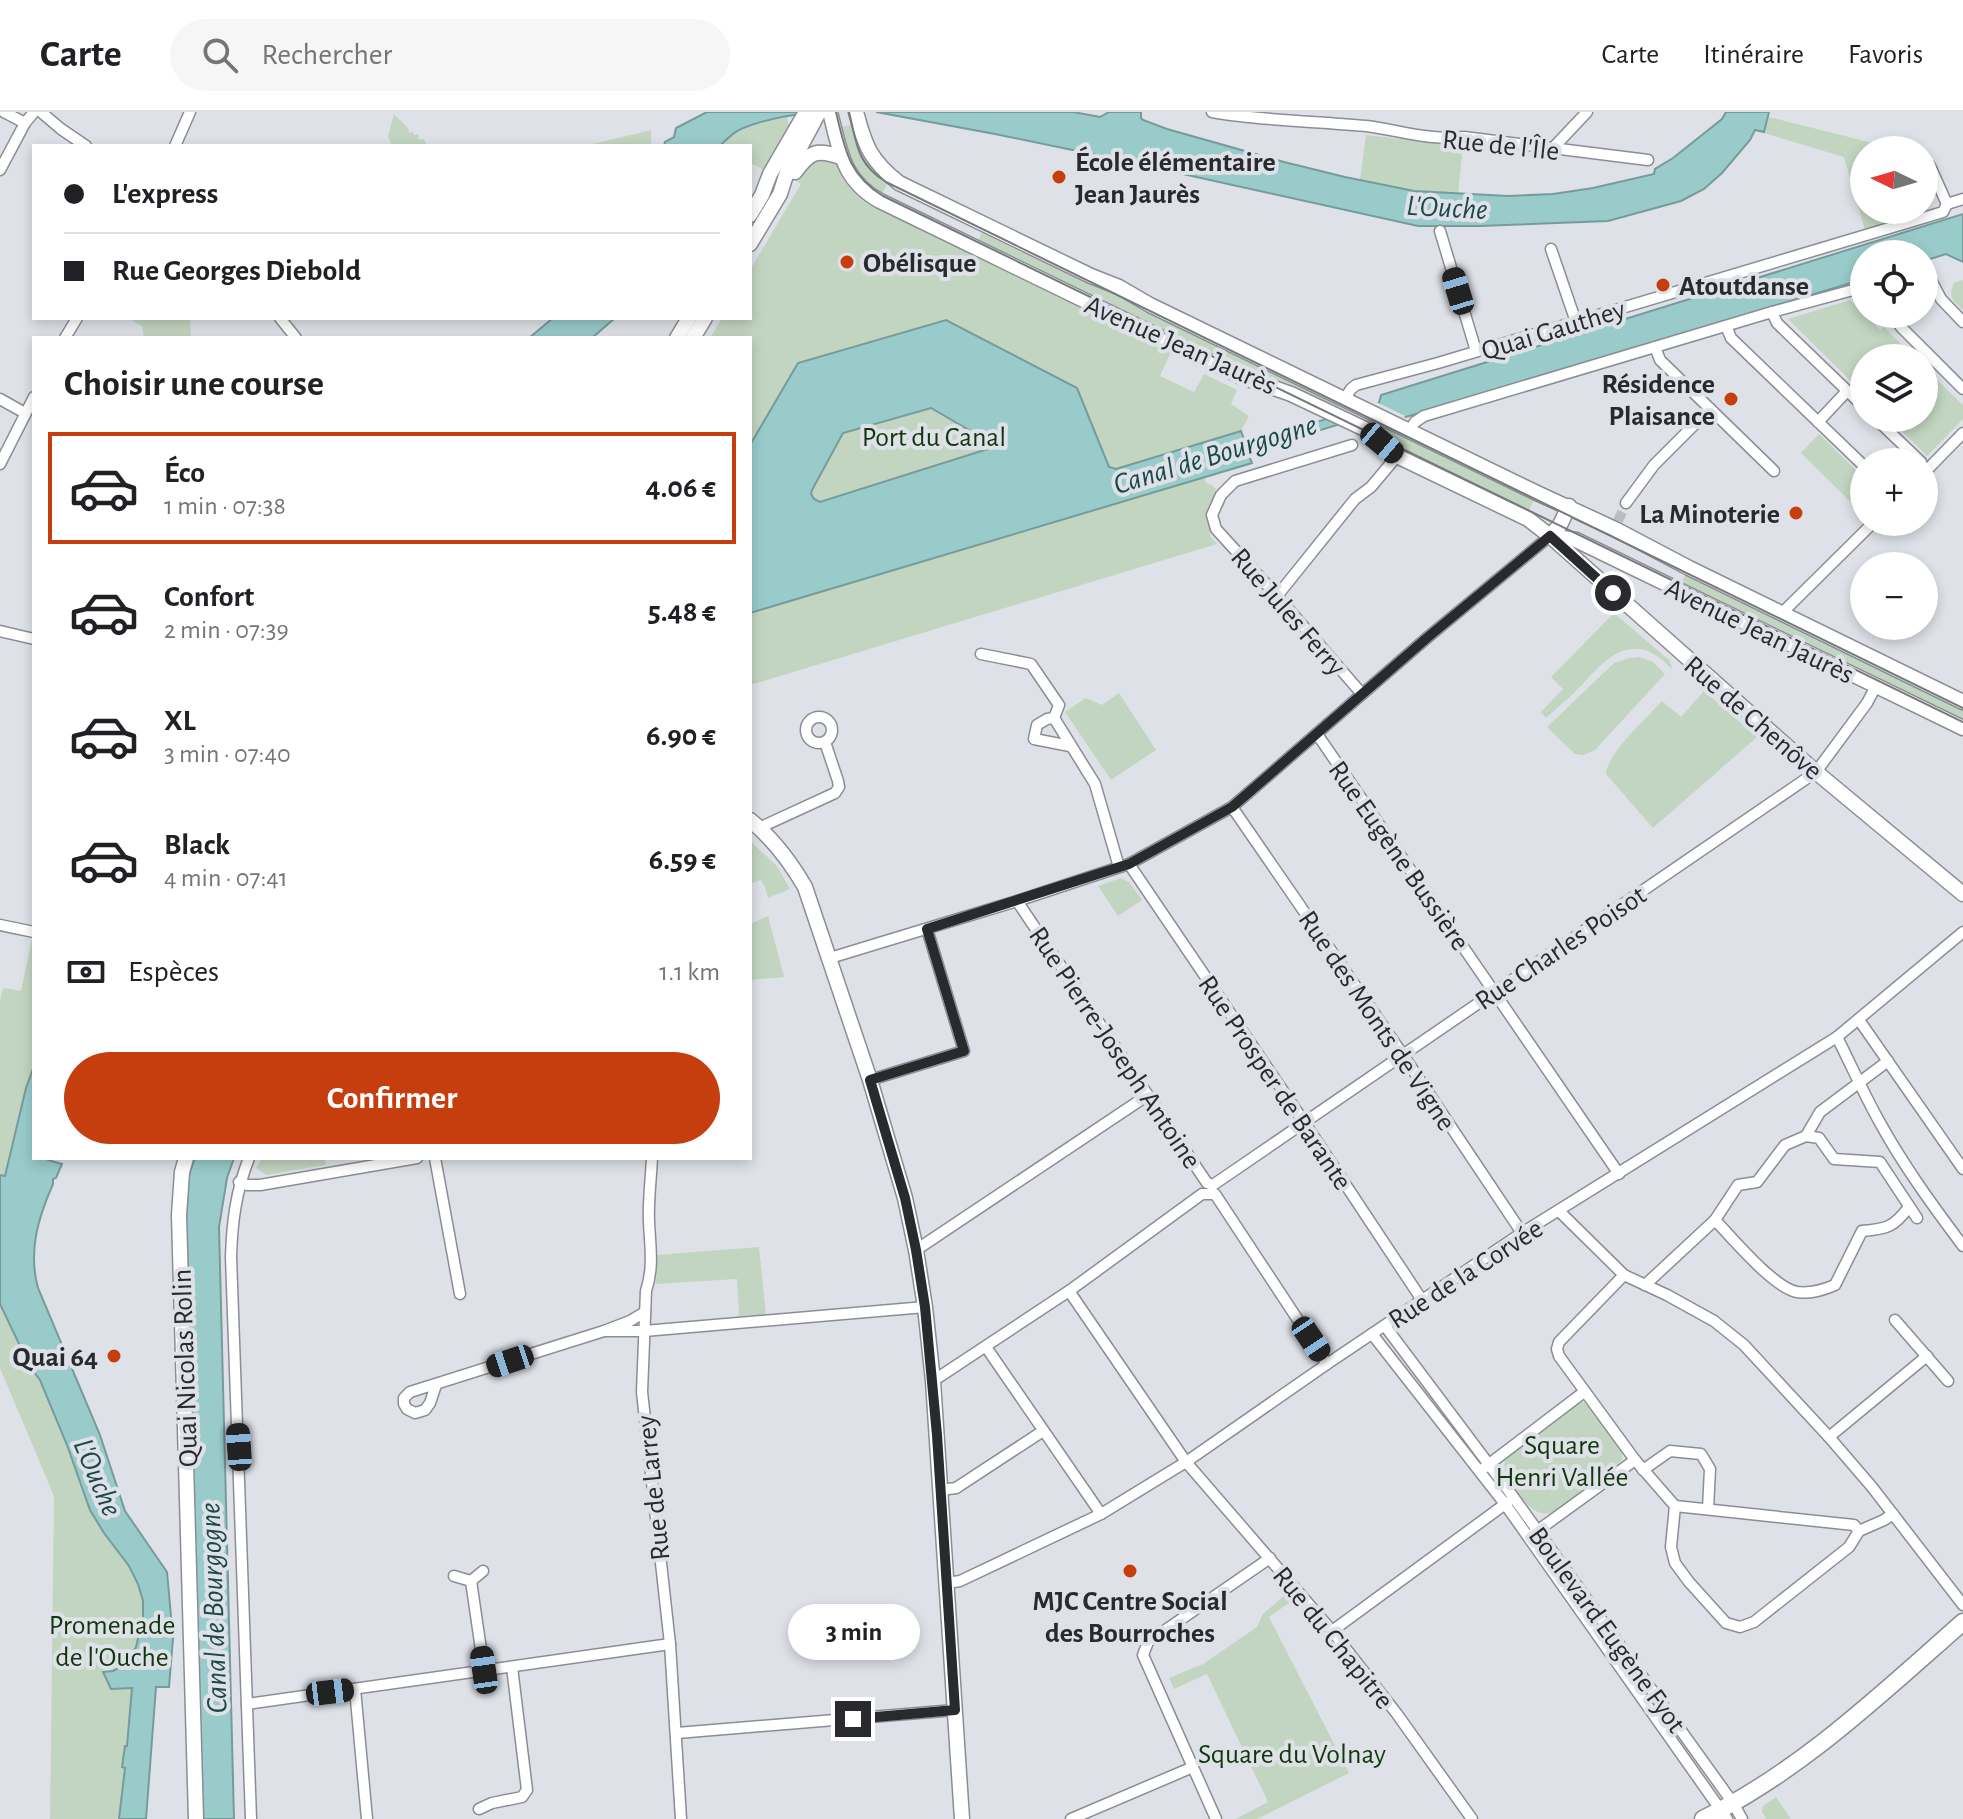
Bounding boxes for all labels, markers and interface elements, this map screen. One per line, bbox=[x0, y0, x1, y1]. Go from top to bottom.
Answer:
search box bbox=[170, 19, 730, 91]
icon: search bbox=[198, 33, 242, 77]
text: Carte bbox=[40, 36, 122, 74]
text: Rechercher bbox=[262, 40, 392, 70]
text: Carte bbox=[1602, 41, 1659, 69]
text: Itinéraire bbox=[1703, 41, 1804, 69]
text: Favoris bbox=[1848, 41, 1923, 69]
street label: Rue de l'Île bbox=[1441, 124, 1561, 166]
north arrow bbox=[1850, 136, 1938, 224]
map controls bbox=[1850, 136, 1938, 640]
place label: École élémentaire Jean Jaurès bbox=[1075, 146, 1276, 209]
marker: École élémentaire Jean Jaurès bbox=[1050, 168, 1068, 186]
text: L'express bbox=[112, 179, 218, 209]
water label: L'Ouche bbox=[1406, 191, 1488, 225]
button: locate bbox=[1850, 240, 1938, 328]
place label: Obélisque bbox=[863, 250, 977, 278]
marker: Obélisque bbox=[838, 253, 856, 271]
text: Rue Georges Diebold bbox=[112, 256, 361, 286]
car bbox=[1440, 265, 1476, 317]
place label: Atoutdanse bbox=[1679, 273, 1809, 301]
marker: Atoutdanse bbox=[1654, 276, 1672, 294]
street label: Avenue Jean Jaurès bbox=[1080, 291, 1280, 401]
street label: Quai Gauthey bbox=[1478, 296, 1629, 366]
button: layers bbox=[1850, 344, 1938, 432]
text: Choisir une course bbox=[64, 366, 324, 402]
place label: Résidence Plaisance bbox=[1601, 371, 1715, 431]
marker: Résidence Plaisance bbox=[1722, 390, 1740, 408]
water label: Canal de Bourgogne bbox=[1110, 410, 1321, 500]
car bbox=[1356, 418, 1408, 468]
park label: Port du Canal bbox=[862, 424, 1006, 452]
button: + bbox=[1850, 448, 1938, 536]
icon: car bbox=[68, 452, 140, 524]
text: Éco bbox=[164, 458, 205, 488]
text: 4.06 € bbox=[645, 473, 716, 503]
text: 1 min · 07:38 bbox=[164, 493, 286, 519]
place label: La Minoterie bbox=[1639, 501, 1780, 529]
marker: La Minoterie bbox=[1787, 504, 1805, 522]
street label: Rue Jules Ferry bbox=[1225, 543, 1350, 681]
button: − bbox=[1850, 552, 1938, 640]
street label: Avenue Jean Jaurès bbox=[1660, 574, 1858, 690]
route start bbox=[1595, 575, 1631, 611]
icon: car bbox=[68, 576, 140, 648]
text: Confort bbox=[164, 582, 254, 612]
text: 5.48 € bbox=[648, 597, 716, 627]
text: 2 min · 07:39 bbox=[164, 617, 289, 643]
street label: Rue de Chenôve bbox=[1678, 651, 1827, 786]
icon: car bbox=[68, 700, 140, 772]
text: XL bbox=[164, 706, 196, 736]
text: 6.90 € bbox=[646, 721, 716, 751]
text: 3 min · 07:40 bbox=[164, 741, 291, 767]
street label: Rue Eugène Bussière bbox=[1323, 756, 1474, 956]
icon: car bbox=[68, 824, 140, 896]
text: Black bbox=[164, 830, 230, 860]
text: 6.59 € bbox=[649, 845, 716, 875]
text: 4 min · 07:41 bbox=[164, 865, 288, 891]
street label: Rue Charles Poisot bbox=[1471, 881, 1652, 1016]
street label: Rue des Monts de Vigne bbox=[1293, 906, 1460, 1136]
street label: Rue Pierre-Joseph Antoine bbox=[1023, 922, 1206, 1174]
icon: cash bbox=[64, 950, 108, 994]
text: Espèces bbox=[128, 957, 219, 987]
text: 1.1 km bbox=[659, 959, 720, 985]
street label: Rue Prosper de Barante bbox=[1192, 971, 1356, 1195]
button: Confirmer bbox=[64, 1052, 720, 1144]
street label: Rue de la Corvée bbox=[1384, 1215, 1548, 1335]
street label: Quai Nicolas Rolin bbox=[169, 1268, 203, 1467]
car bbox=[1288, 1312, 1334, 1366]
car bbox=[483, 1342, 537, 1380]
place label: Quai 64 bbox=[13, 1344, 98, 1372]
marker: Quai 64 bbox=[105, 1347, 123, 1365]
street label: Rue de Larrey bbox=[632, 1414, 676, 1562]
car bbox=[225, 1422, 253, 1472]
park label: Square Henri Vallée bbox=[1496, 1432, 1628, 1492]
water label: L'Ouche bbox=[67, 1434, 127, 1521]
water label: Canal de Bourgogne bbox=[195, 1502, 233, 1714]
street label: Boulevard Eugène Fyot bbox=[1523, 1522, 1690, 1738]
marker: MJC Centre Social des Bourroches bbox=[1121, 1562, 1139, 1580]
street label: Rue du Chapitre bbox=[1267, 1562, 1398, 1715]
place label: MJC Centre Social des Bourroches bbox=[1032, 1588, 1228, 1648]
callout: 3 min bbox=[787, 1603, 919, 1659]
park label: Promenade de l'Ouche bbox=[49, 1612, 175, 1672]
text: 3 min bbox=[826, 1619, 882, 1645]
car bbox=[469, 1645, 499, 1695]
car bbox=[305, 1677, 355, 1707]
route end bbox=[835, 1701, 871, 1737]
park label: Square du Volnay bbox=[1198, 1741, 1386, 1769]

